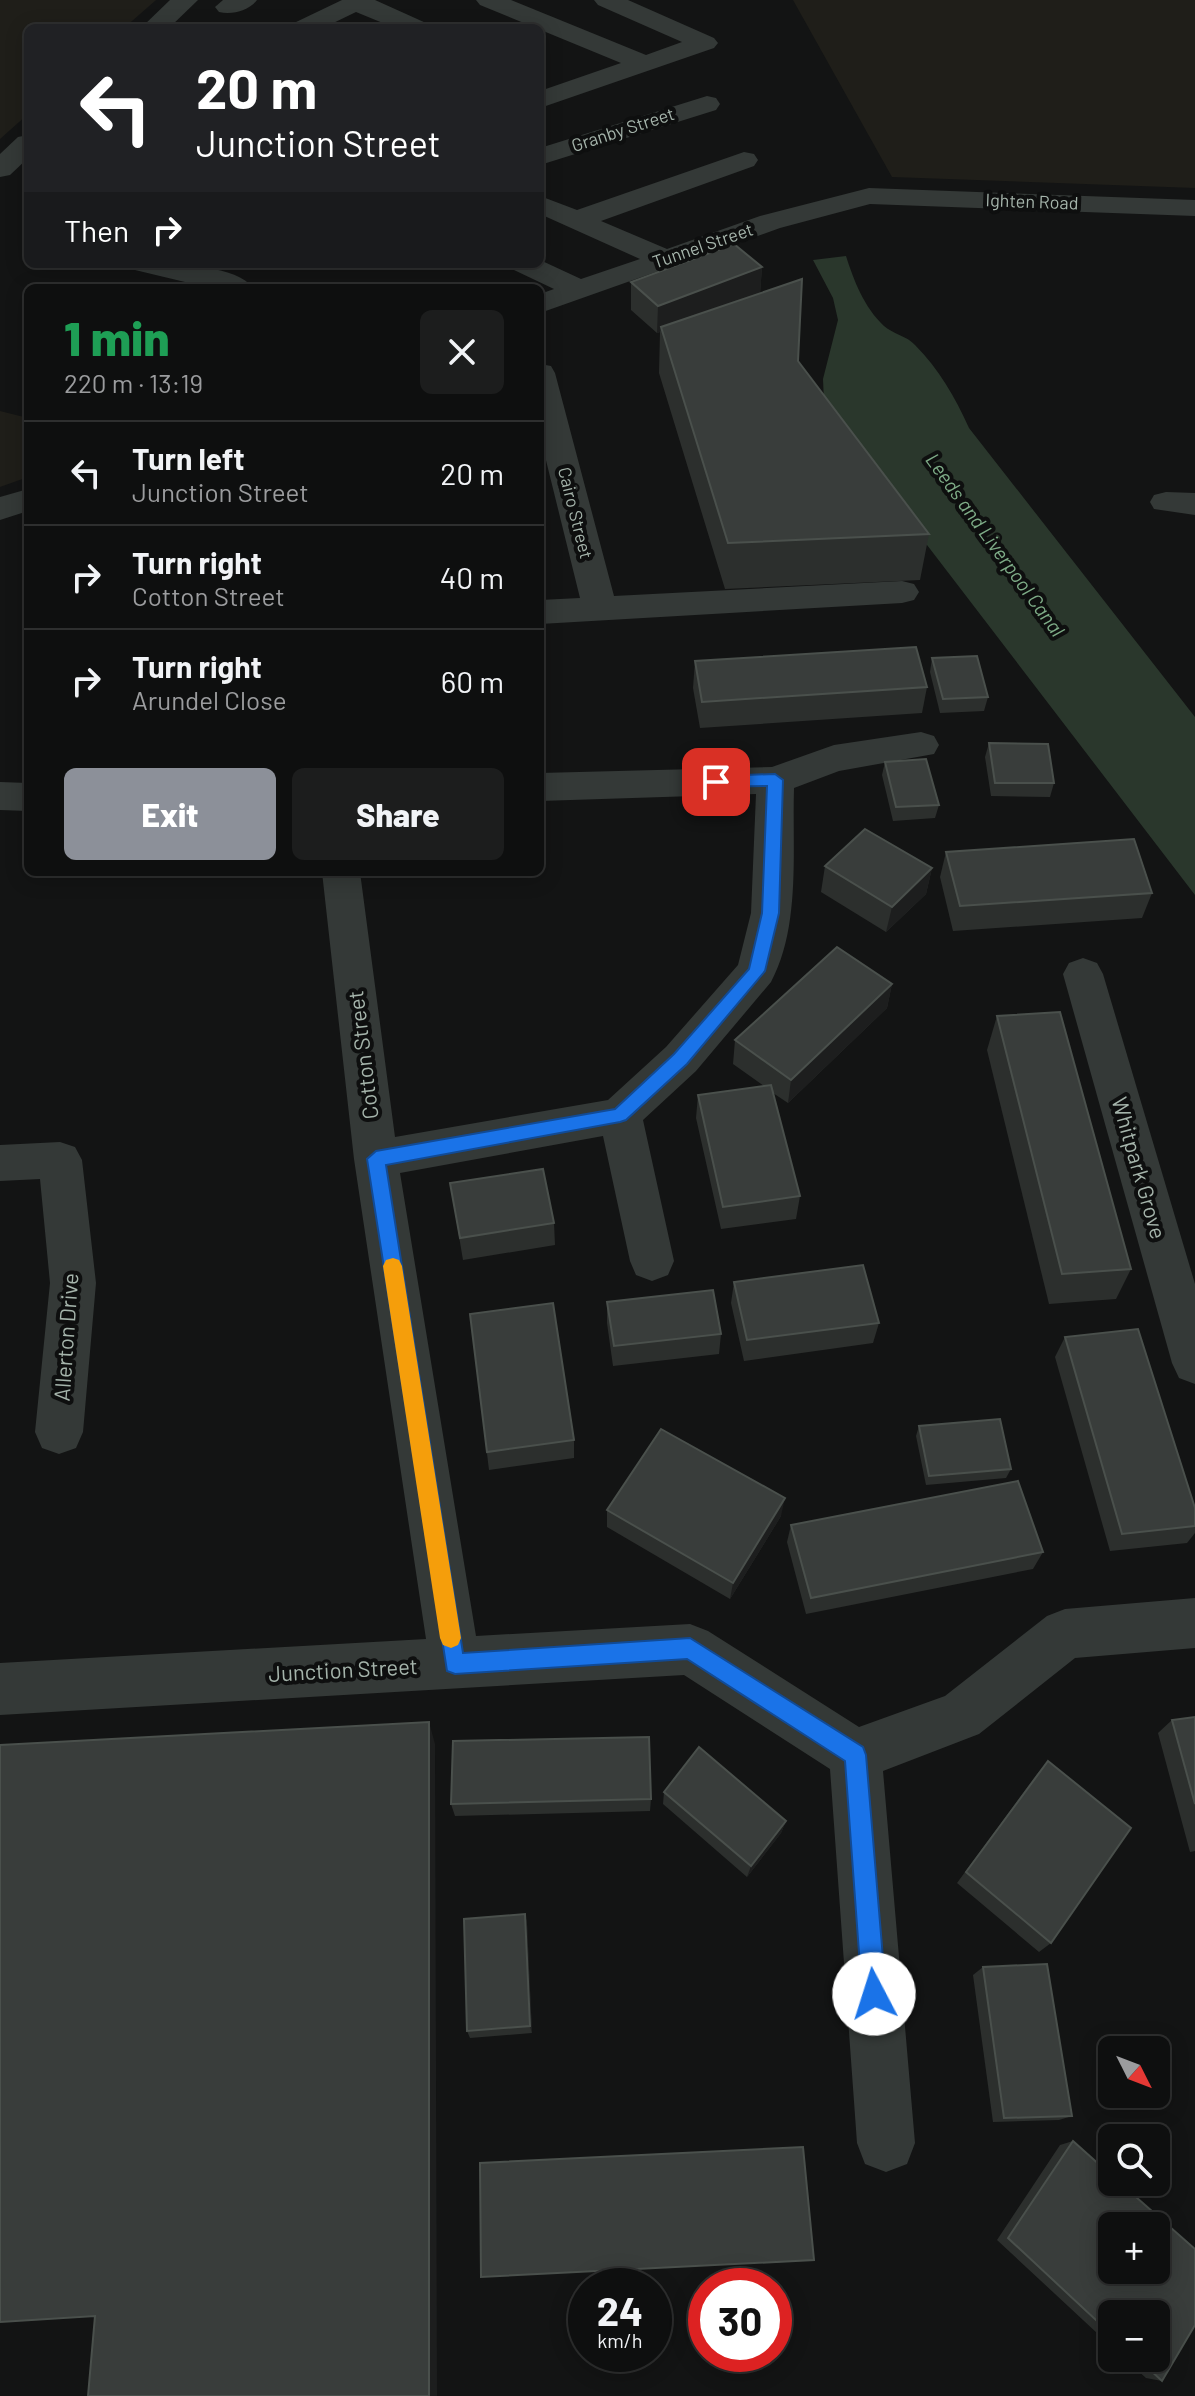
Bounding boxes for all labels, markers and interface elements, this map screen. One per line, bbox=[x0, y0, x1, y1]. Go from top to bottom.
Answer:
text: 20 m bbox=[196, 53, 317, 120]
icon: left bbox=[64, 56, 168, 160]
street label: Granby Street bbox=[568, 102, 677, 156]
text: Junction Street bbox=[196, 121, 441, 164]
street label: Ighten Road bbox=[985, 188, 1079, 214]
icon: right bbox=[145, 208, 189, 252]
text: Then bbox=[64, 212, 129, 248]
street label: Tunnel Street bbox=[650, 218, 756, 273]
text: 1 min bbox=[64, 308, 170, 366]
button: close bbox=[420, 310, 504, 394]
text: 220 m · 13:19 bbox=[64, 367, 203, 398]
text: Turn left bbox=[132, 440, 245, 476]
water label: Leeds and Liverpool Canal bbox=[921, 448, 1071, 641]
icon: left bbox=[64, 451, 108, 495]
text: 20 m bbox=[440, 455, 504, 491]
street label: Cairo Street bbox=[554, 465, 598, 561]
text: Junction Street bbox=[132, 476, 309, 507]
text: Turn right bbox=[132, 544, 262, 580]
icon: right bbox=[64, 555, 108, 599]
text: 40 m bbox=[440, 559, 504, 595]
text: Cotton Street bbox=[132, 580, 285, 611]
text: Turn right bbox=[132, 648, 262, 684]
icon: right bbox=[64, 659, 108, 703]
text: 60 m bbox=[441, 663, 504, 699]
text: Arundel Close bbox=[132, 684, 287, 715]
pin bbox=[682, 748, 750, 816]
icon: arrive bbox=[694, 760, 738, 804]
button: Exit bbox=[64, 768, 276, 860]
button: Share bbox=[292, 768, 504, 860]
street label: Cotton Street bbox=[341, 989, 383, 1121]
street label: Whitpark Grove bbox=[1107, 1094, 1173, 1242]
street label: Allerton Drive bbox=[48, 1272, 82, 1402]
street label: Junction Street bbox=[268, 1652, 418, 1686]
position arrow bbox=[832, 1952, 916, 2036]
north arrow bbox=[1098, 2036, 1170, 2108]
map controls bbox=[1098, 2036, 1170, 2372]
button: search bbox=[1098, 2124, 1170, 2196]
button: + bbox=[1098, 2212, 1170, 2284]
speed limit sign: 30 bbox=[688, 2268, 792, 2372]
text: 24 bbox=[597, 2286, 643, 2334]
button: − bbox=[1098, 2300, 1170, 2372]
text: km/h bbox=[597, 2328, 643, 2352]

